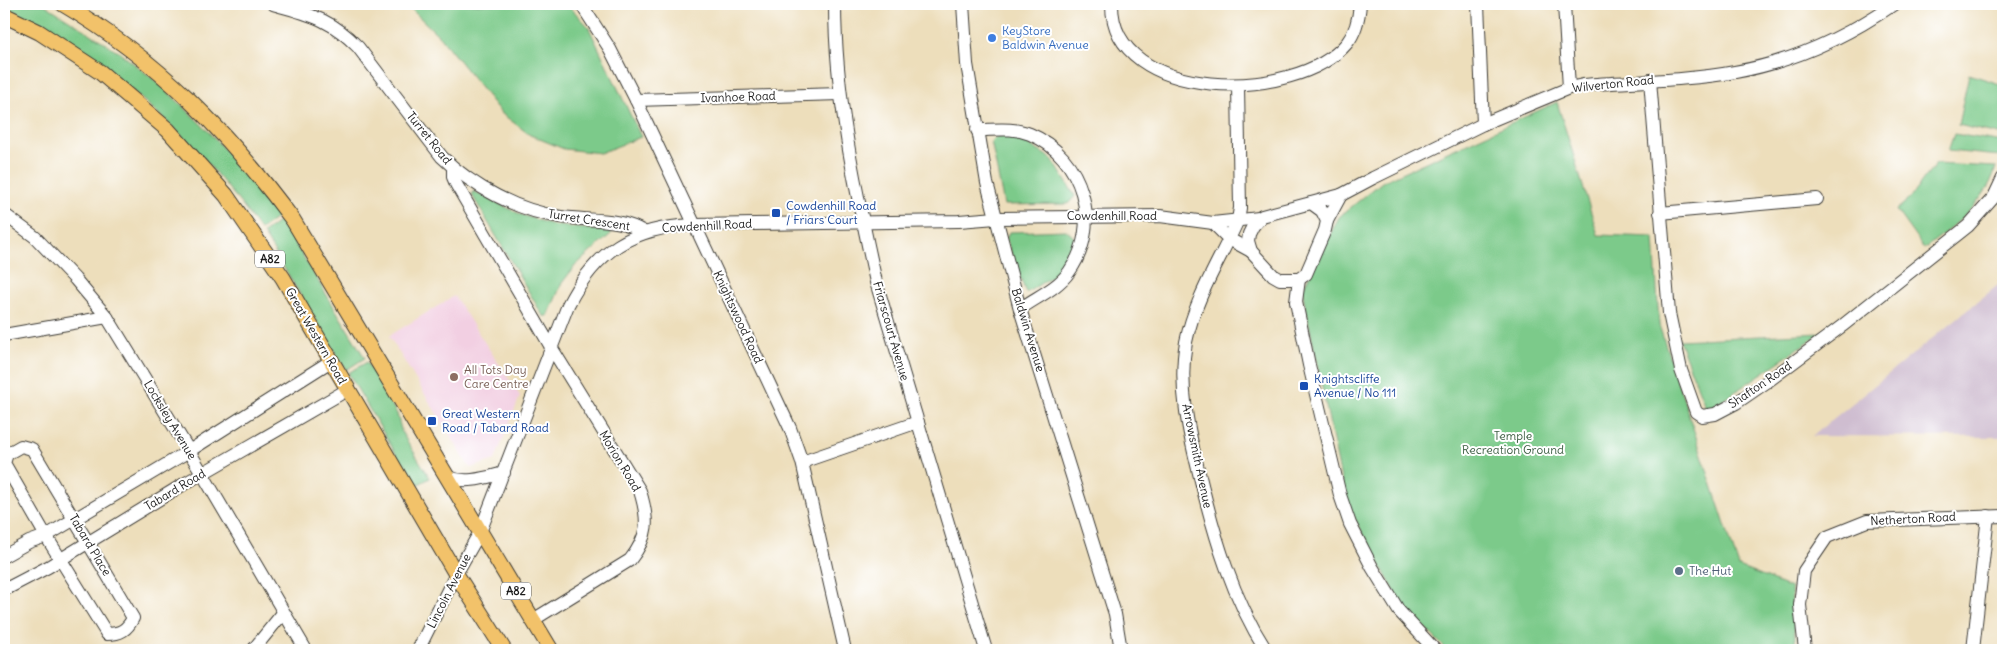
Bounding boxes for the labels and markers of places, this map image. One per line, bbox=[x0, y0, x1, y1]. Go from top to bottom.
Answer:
place label: KeyStore Baldwin Avenue bbox=[1002, 23, 1089, 52]
marker: KeyStore Baldwin Avenue bbox=[986, 32, 998, 44]
place label: Cowdenhill Road / Friars Court bbox=[786, 198, 876, 227]
marker: Cowdenhill Road / Friars Court bbox=[770, 207, 782, 219]
place label: All Tots Day Care Centre bbox=[464, 362, 528, 391]
marker: All Tots Day Care Centre bbox=[448, 371, 460, 383]
place label: Knightscliffe Avenue / No 111 bbox=[1314, 371, 1396, 400]
marker: Knightscliffe Avenue / No 111 bbox=[1298, 380, 1310, 392]
place label: Great Western Road / Tabard Road bbox=[442, 406, 549, 435]
marker: Great Western Road / Tabard Road bbox=[426, 415, 438, 427]
place label: The Hut bbox=[1689, 563, 1731, 578]
marker: The Hut bbox=[1673, 565, 1685, 577]

